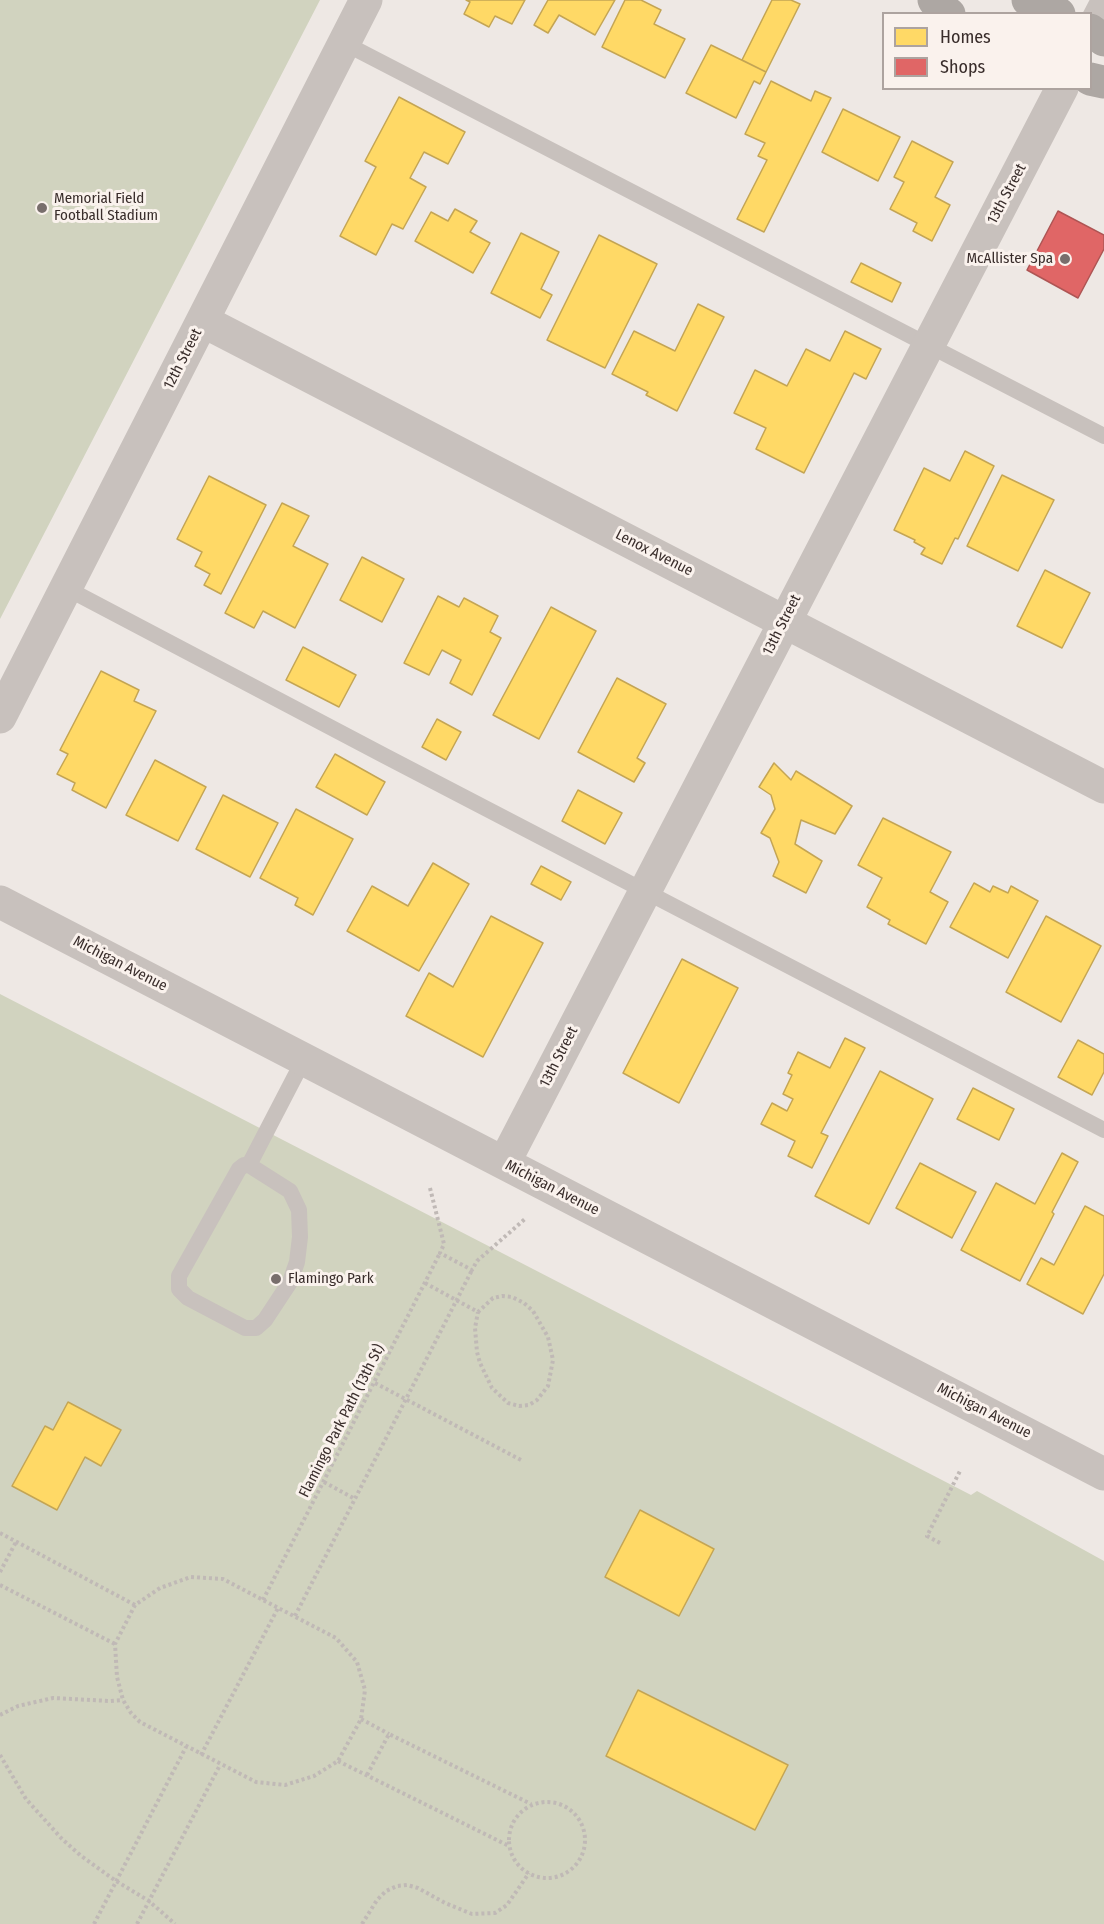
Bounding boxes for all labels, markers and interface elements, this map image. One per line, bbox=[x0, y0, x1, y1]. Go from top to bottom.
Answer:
legend bbox=[882, 12, 1092, 90]
text: Homes bbox=[940, 26, 991, 48]
text: Shops bbox=[940, 56, 985, 78]
street label: 13th Street bbox=[984, 161, 1030, 227]
place label: Memorial Field Football Stadium bbox=[54, 190, 158, 225]
marker: Memorial Field Football Stadium bbox=[35, 201, 49, 215]
place label: McAllister Spa bbox=[966, 250, 1053, 268]
marker: McAllister Spa bbox=[1058, 252, 1072, 266]
street label: 12th Street bbox=[160, 326, 206, 392]
street label: Lenox Avenue bbox=[612, 526, 696, 580]
street label: 13th Street bbox=[759, 592, 805, 658]
street label: Michigan Avenue bbox=[70, 933, 170, 995]
street label: 13th Street bbox=[536, 1024, 582, 1090]
street label: Michigan Avenue bbox=[502, 1157, 602, 1219]
place label: Flamingo Park bbox=[288, 1270, 374, 1288]
marker: Flamingo Park bbox=[269, 1272, 283, 1286]
street label: Flamingo Park Path (13th St) bbox=[295, 1341, 389, 1501]
street label: Michigan Avenue bbox=[934, 1380, 1034, 1442]

